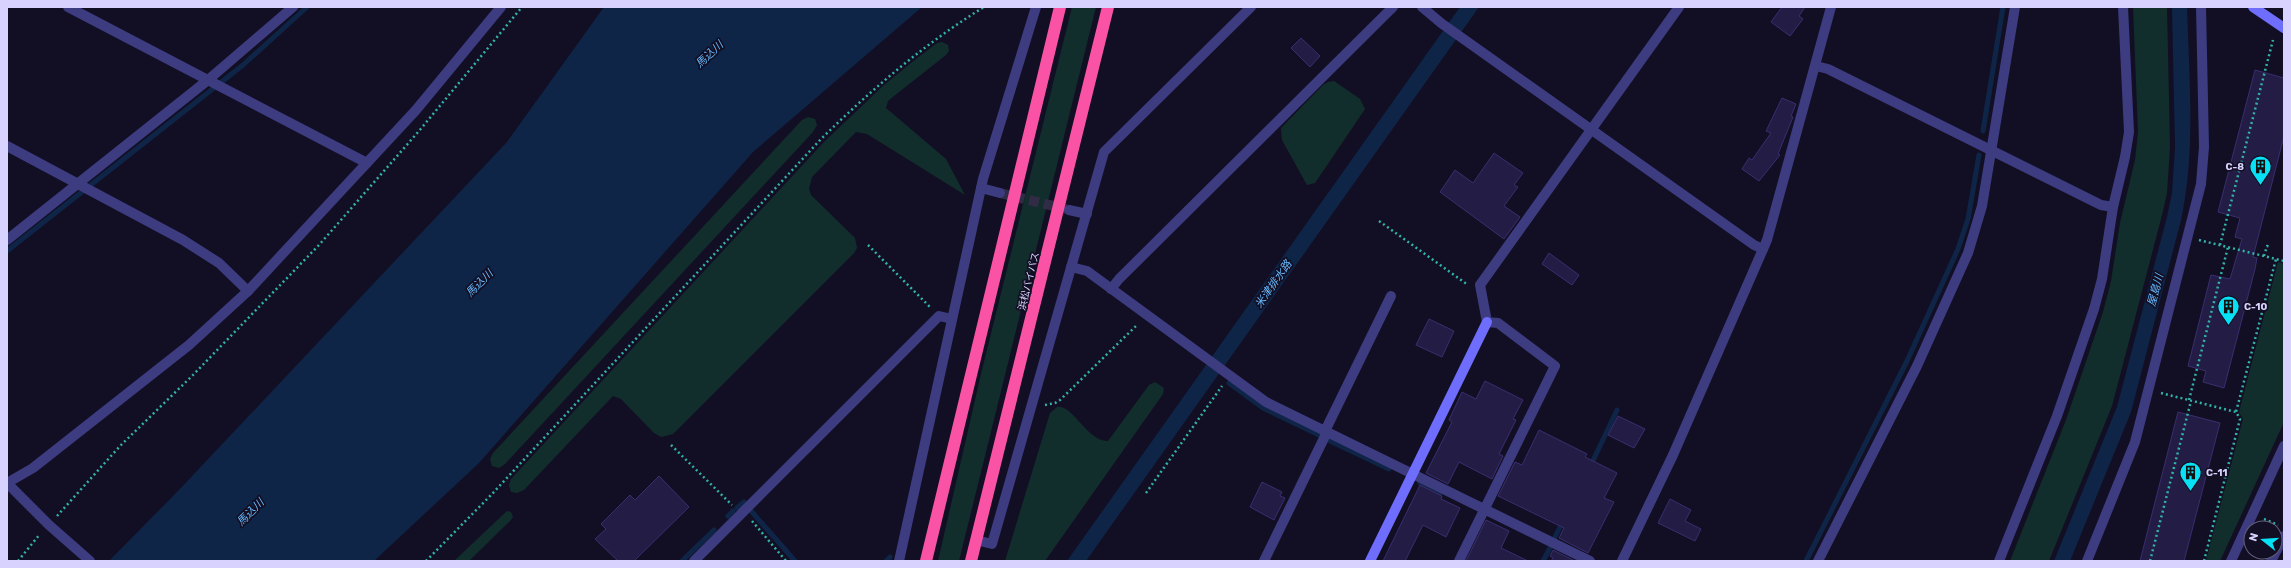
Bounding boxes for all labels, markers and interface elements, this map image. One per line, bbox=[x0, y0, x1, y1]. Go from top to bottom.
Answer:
water label: 馬込川 bbox=[693, 38, 727, 70]
building icon: C-8 bbox=[2247, 153, 2273, 186]
place label: C-8 bbox=[2226, 161, 2244, 173]
street label: 浜松バイパス bbox=[1016, 251, 1042, 312]
water label: 米津排水路 bbox=[1252, 257, 1295, 311]
water label: 馬込川 bbox=[463, 266, 496, 300]
water label: 屋島川 bbox=[2145, 272, 2166, 308]
building icon: C-10 bbox=[2216, 293, 2242, 326]
place label: C-10 bbox=[2244, 301, 2267, 313]
building icon: C-11 bbox=[2178, 459, 2204, 492]
place label: C-11 bbox=[2206, 467, 2227, 479]
water label: 馬込川 bbox=[234, 495, 267, 529]
north arrow bbox=[2243, 520, 2283, 560]
text: N bbox=[2247, 531, 2261, 543]

